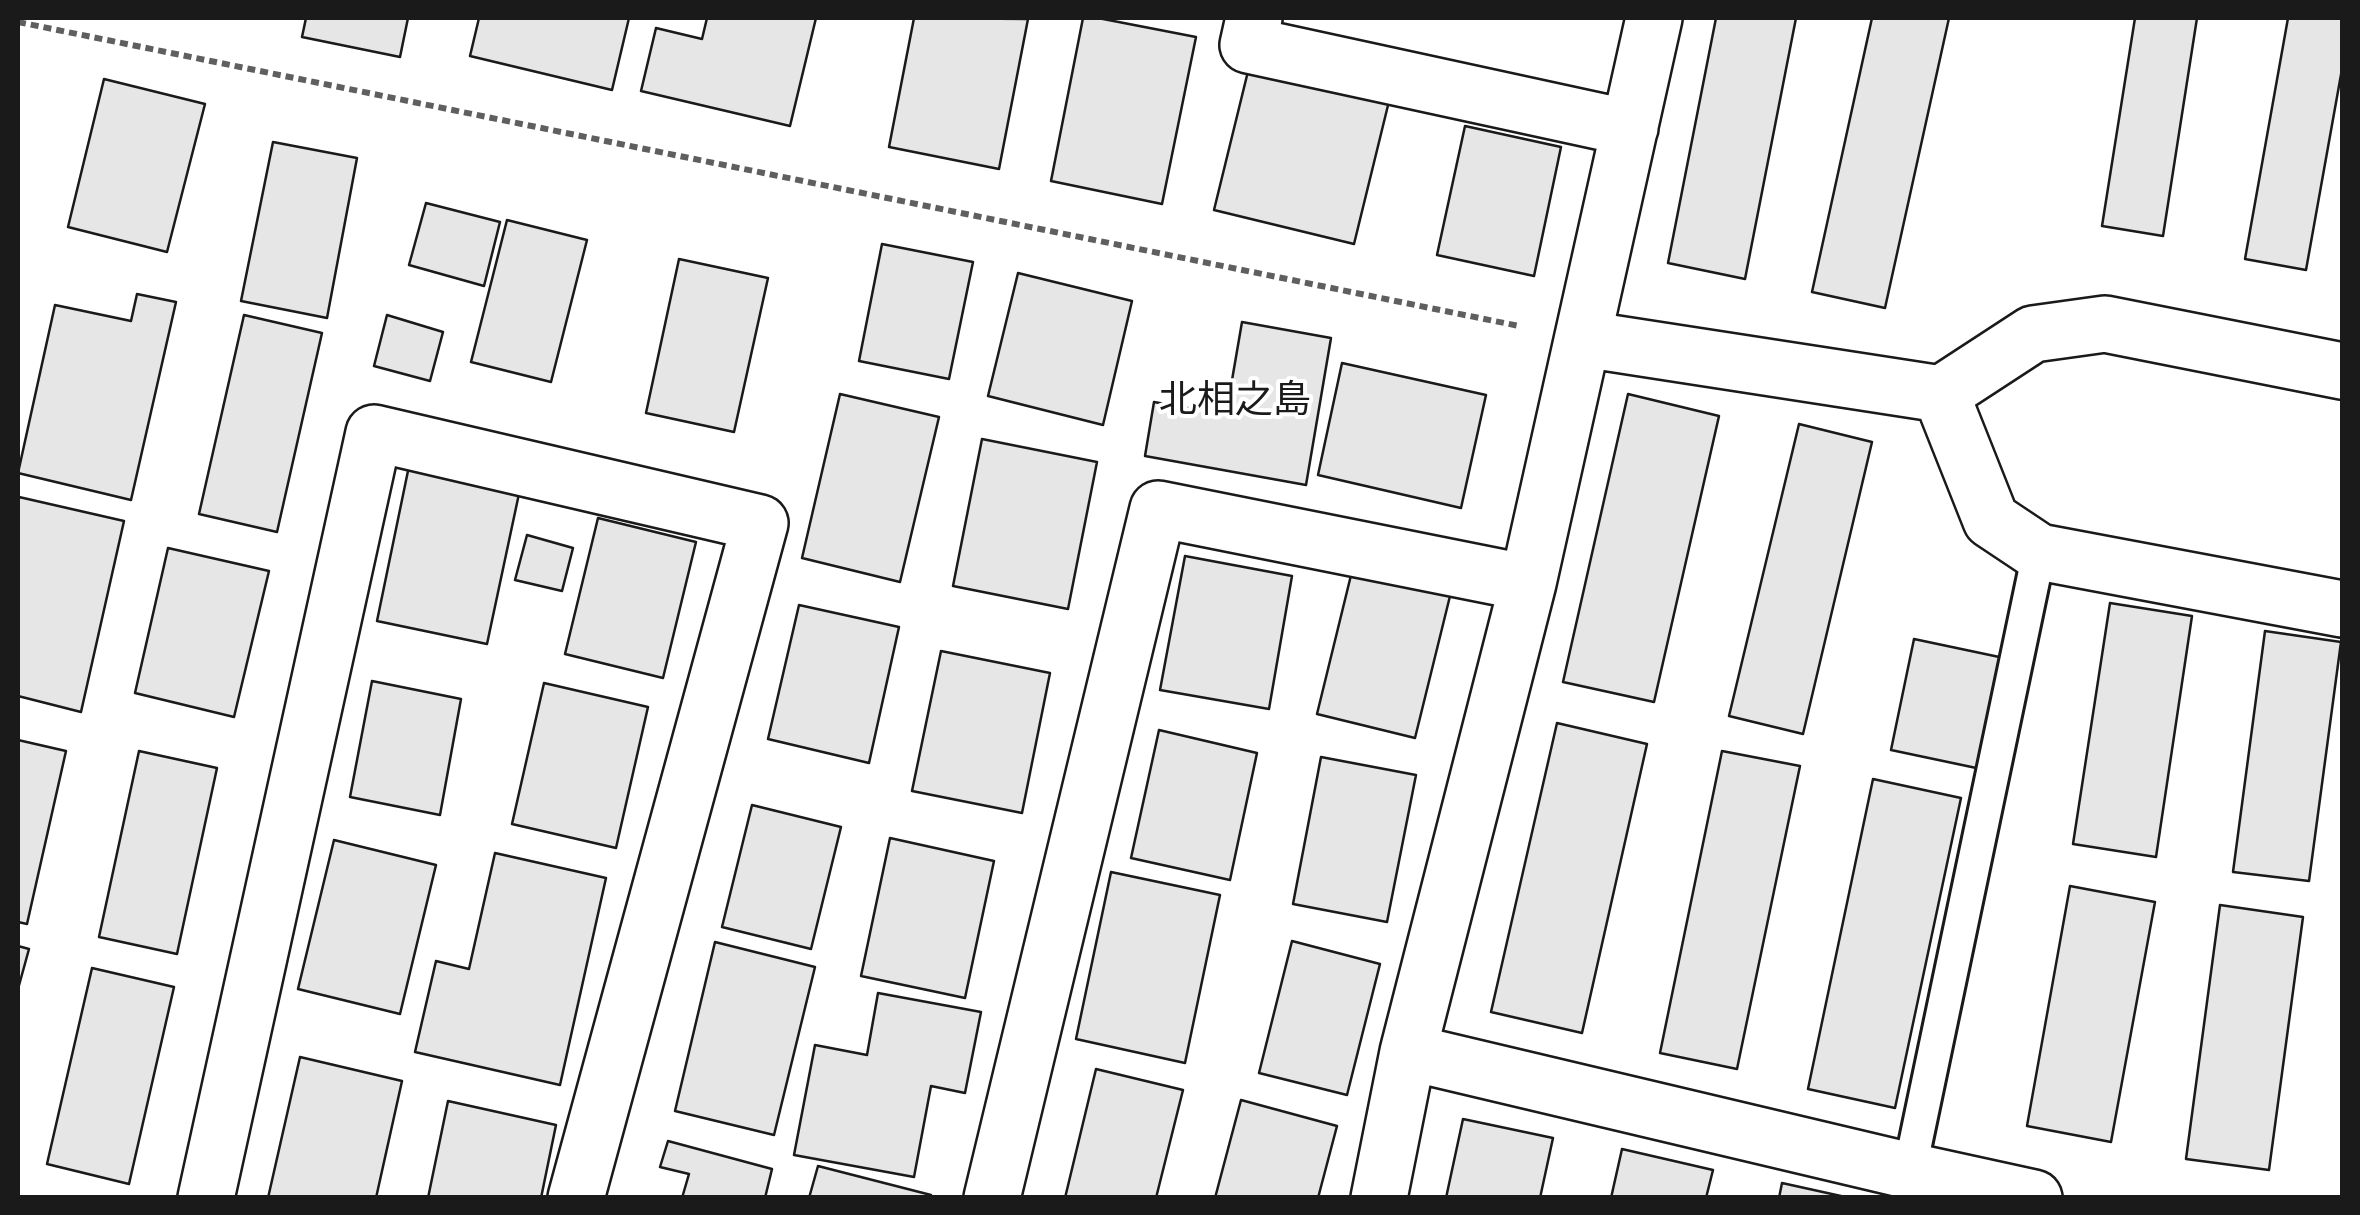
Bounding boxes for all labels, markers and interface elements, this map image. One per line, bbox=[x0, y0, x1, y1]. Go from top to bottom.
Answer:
district label: 北相之島 bbox=[1159, 378, 1311, 424]

